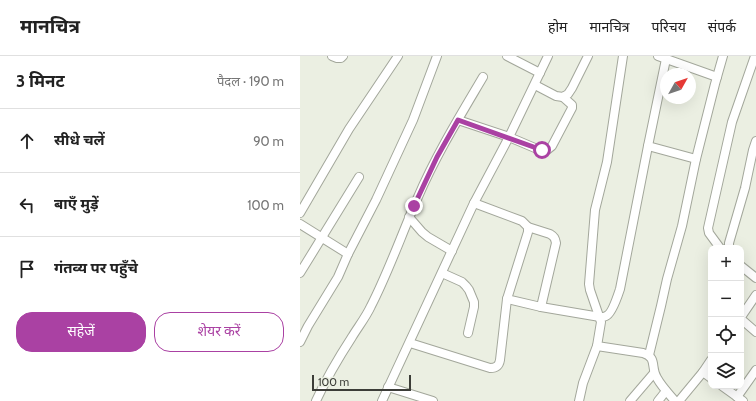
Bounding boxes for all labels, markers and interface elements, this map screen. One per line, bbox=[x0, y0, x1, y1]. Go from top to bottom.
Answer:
text: मानचित्र bbox=[20, 15, 80, 38]
text: होम bbox=[548, 18, 567, 36]
text: मानचित्र bbox=[589, 18, 630, 36]
text: परिचय bbox=[652, 18, 686, 36]
text: संपर्क bbox=[708, 18, 736, 36]
north arrow bbox=[660, 68, 696, 104]
text: 3 मिनट bbox=[16, 71, 65, 91]
text: पैदल · 190 m bbox=[217, 73, 284, 89]
icon: ahead bbox=[16, 130, 38, 152]
text: सीधे चलें bbox=[54, 131, 105, 149]
text: 90 m bbox=[253, 133, 284, 149]
route start bbox=[533, 141, 551, 159]
icon: left bbox=[16, 194, 38, 216]
text: बाएँ मुड़ें bbox=[54, 195, 99, 213]
text: 100 m bbox=[247, 197, 284, 213]
route end bbox=[405, 197, 423, 215]
map controls bbox=[708, 245, 744, 389]
button: + bbox=[708, 245, 744, 281]
icon: arrive bbox=[16, 258, 38, 280]
text: गंतव्य पर पहुँचे bbox=[54, 259, 138, 277]
button: − bbox=[708, 281, 744, 317]
button: सहेजें bbox=[16, 312, 146, 352]
button: शेयर करें bbox=[154, 312, 284, 352]
button: locate bbox=[708, 317, 744, 353]
button: layers bbox=[708, 353, 744, 389]
scale bar bbox=[312, 373, 411, 392]
text: 100 m bbox=[318, 375, 349, 389]

